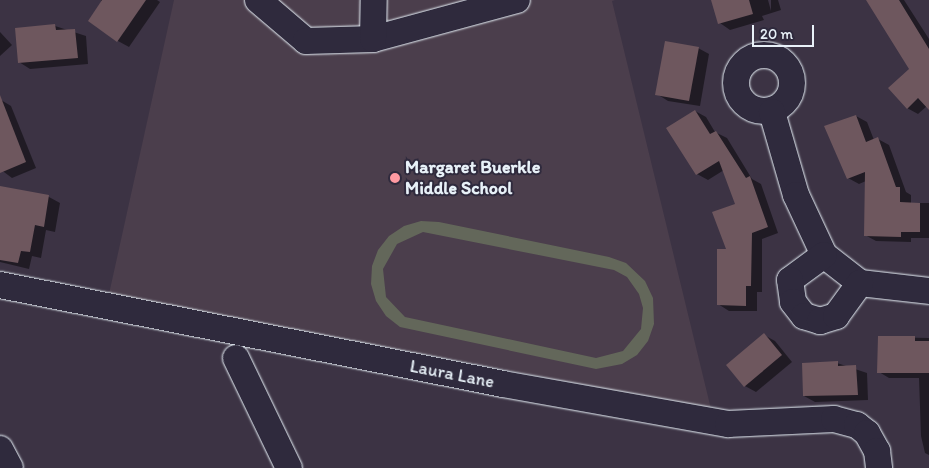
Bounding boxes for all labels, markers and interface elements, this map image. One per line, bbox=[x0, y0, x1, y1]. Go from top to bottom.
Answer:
scale bar bbox=[754, 15, 816, 47]
text: 20 m bbox=[760, 25, 793, 43]
place label: Margaret Buerkle Middle School bbox=[405, 157, 541, 200]
marker: Margaret Buerkle Middle School bbox=[389, 172, 401, 184]
street label: Laura Lane bbox=[408, 355, 496, 393]

